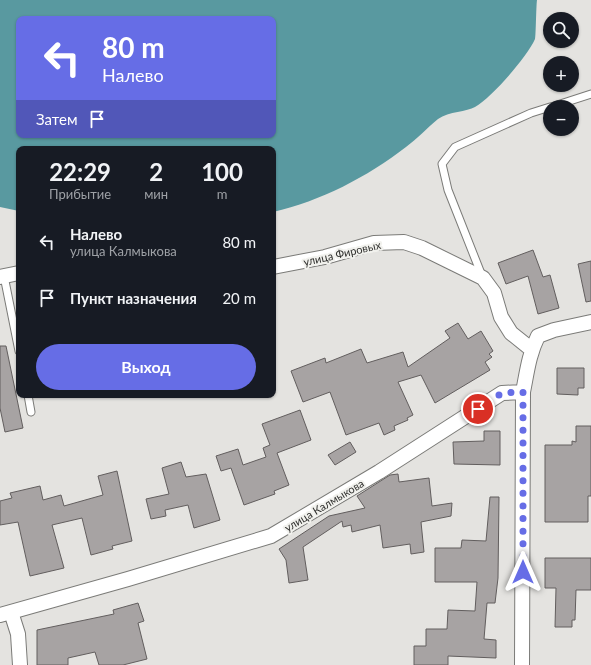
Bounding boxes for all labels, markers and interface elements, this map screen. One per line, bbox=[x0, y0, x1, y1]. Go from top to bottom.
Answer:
map controls bbox=[543, 12, 579, 136]
button: search bbox=[543, 12, 579, 48]
text: 80 m bbox=[102, 30, 165, 64]
icon: left bbox=[36, 32, 88, 84]
button: + bbox=[543, 56, 579, 92]
text: Налево bbox=[102, 64, 164, 86]
button: − bbox=[543, 100, 579, 136]
icon: arrive bbox=[86, 108, 108, 130]
text: Затем bbox=[36, 110, 78, 128]
text: 22:29 bbox=[49, 157, 111, 186]
text: 2 bbox=[149, 157, 163, 186]
text: 100 bbox=[201, 157, 243, 186]
text: Прибытие bbox=[49, 186, 111, 202]
text: мин bbox=[144, 186, 168, 202]
text: m bbox=[217, 186, 227, 202]
text: Налево bbox=[70, 225, 122, 243]
icon: left bbox=[36, 231, 58, 253]
text: 80 m bbox=[222, 233, 256, 251]
street label: улица Фировых bbox=[302, 238, 382, 268]
text: улица Калмыкова bbox=[70, 243, 177, 259]
icon: arrive bbox=[36, 287, 58, 309]
text: Пункт назначения bbox=[70, 289, 197, 307]
text: 20 m bbox=[222, 289, 256, 307]
button: Выход bbox=[36, 344, 256, 390]
pin bbox=[461, 392, 495, 426]
icon: arrive bbox=[467, 398, 489, 420]
street label: улица Калмыкова bbox=[282, 476, 366, 534]
position arrow bbox=[502, 551, 544, 593]

